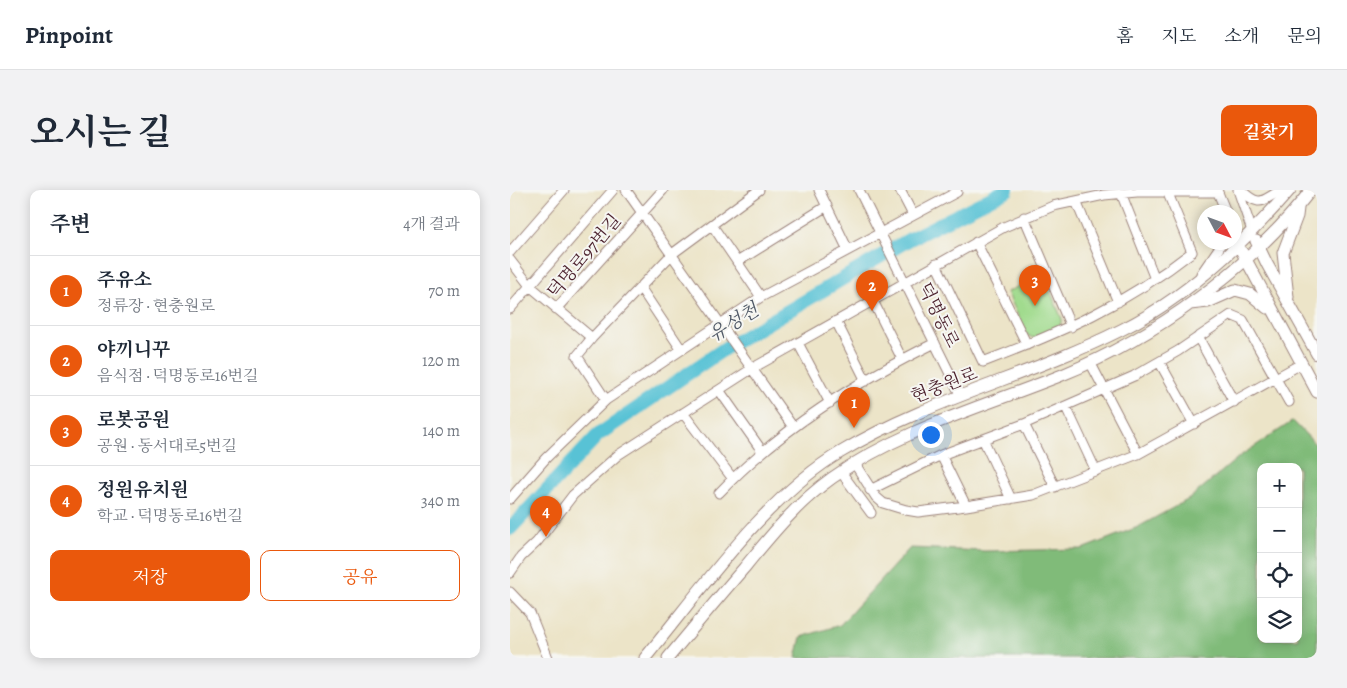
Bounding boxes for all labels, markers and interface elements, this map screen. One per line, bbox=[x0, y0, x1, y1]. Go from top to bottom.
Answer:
text: Pinpoint bbox=[25, 19, 113, 51]
text: 홈 bbox=[1116, 24, 1134, 48]
text: 지도 bbox=[1162, 24, 1196, 48]
text: 소개 bbox=[1224, 24, 1259, 48]
text: 문의 bbox=[1287, 24, 1322, 48]
button: 길찾기 bbox=[1221, 105, 1317, 156]
text: 오시는 길 bbox=[30, 108, 171, 156]
north arrow bbox=[1197, 205, 1242, 250]
street label: 덕명로97번길 bbox=[542, 209, 626, 303]
text: 주변 bbox=[50, 210, 91, 238]
text: 4개 결과 bbox=[403, 213, 460, 235]
pin: 3 bbox=[1019, 265, 1051, 306]
text: 주유소 bbox=[97, 267, 152, 293]
pin: 2 bbox=[856, 270, 888, 311]
street label: 덕명동로 bbox=[913, 278, 965, 352]
text: 1 bbox=[63, 280, 69, 302]
text: 70 m bbox=[428, 280, 460, 302]
text: 정류장 · 현충원로 bbox=[97, 295, 215, 317]
water label: 유성천 bbox=[703, 296, 765, 348]
text: 야끼니꾸 bbox=[97, 337, 170, 363]
text: 2 bbox=[62, 350, 70, 372]
text: 120 m bbox=[422, 350, 460, 372]
street label: 현충원로 bbox=[907, 361, 981, 409]
text: 음식점 · 덕명동로16번길 bbox=[97, 365, 258, 387]
pin: 1 bbox=[838, 387, 870, 428]
text: 로봇공원 bbox=[97, 407, 170, 433]
text: 3 bbox=[63, 420, 69, 442]
text: 140 m bbox=[422, 420, 460, 442]
your location bbox=[918, 422, 944, 448]
text: 공원 · 동서대로5번길 bbox=[97, 435, 237, 457]
map controls bbox=[1257, 463, 1302, 643]
button: + bbox=[1257, 463, 1302, 508]
text: 정원유치원 bbox=[97, 477, 189, 503]
text: 4 bbox=[62, 490, 70, 512]
text: 340 m bbox=[421, 490, 460, 512]
pin: 4 bbox=[530, 496, 562, 537]
text: 학교 · 덕명동로16번길 bbox=[97, 505, 243, 527]
button: − bbox=[1257, 508, 1302, 553]
button: 저장 bbox=[50, 550, 250, 601]
button: 공유 bbox=[260, 550, 460, 601]
button: locate bbox=[1257, 553, 1302, 598]
button: layers bbox=[1257, 598, 1302, 643]

